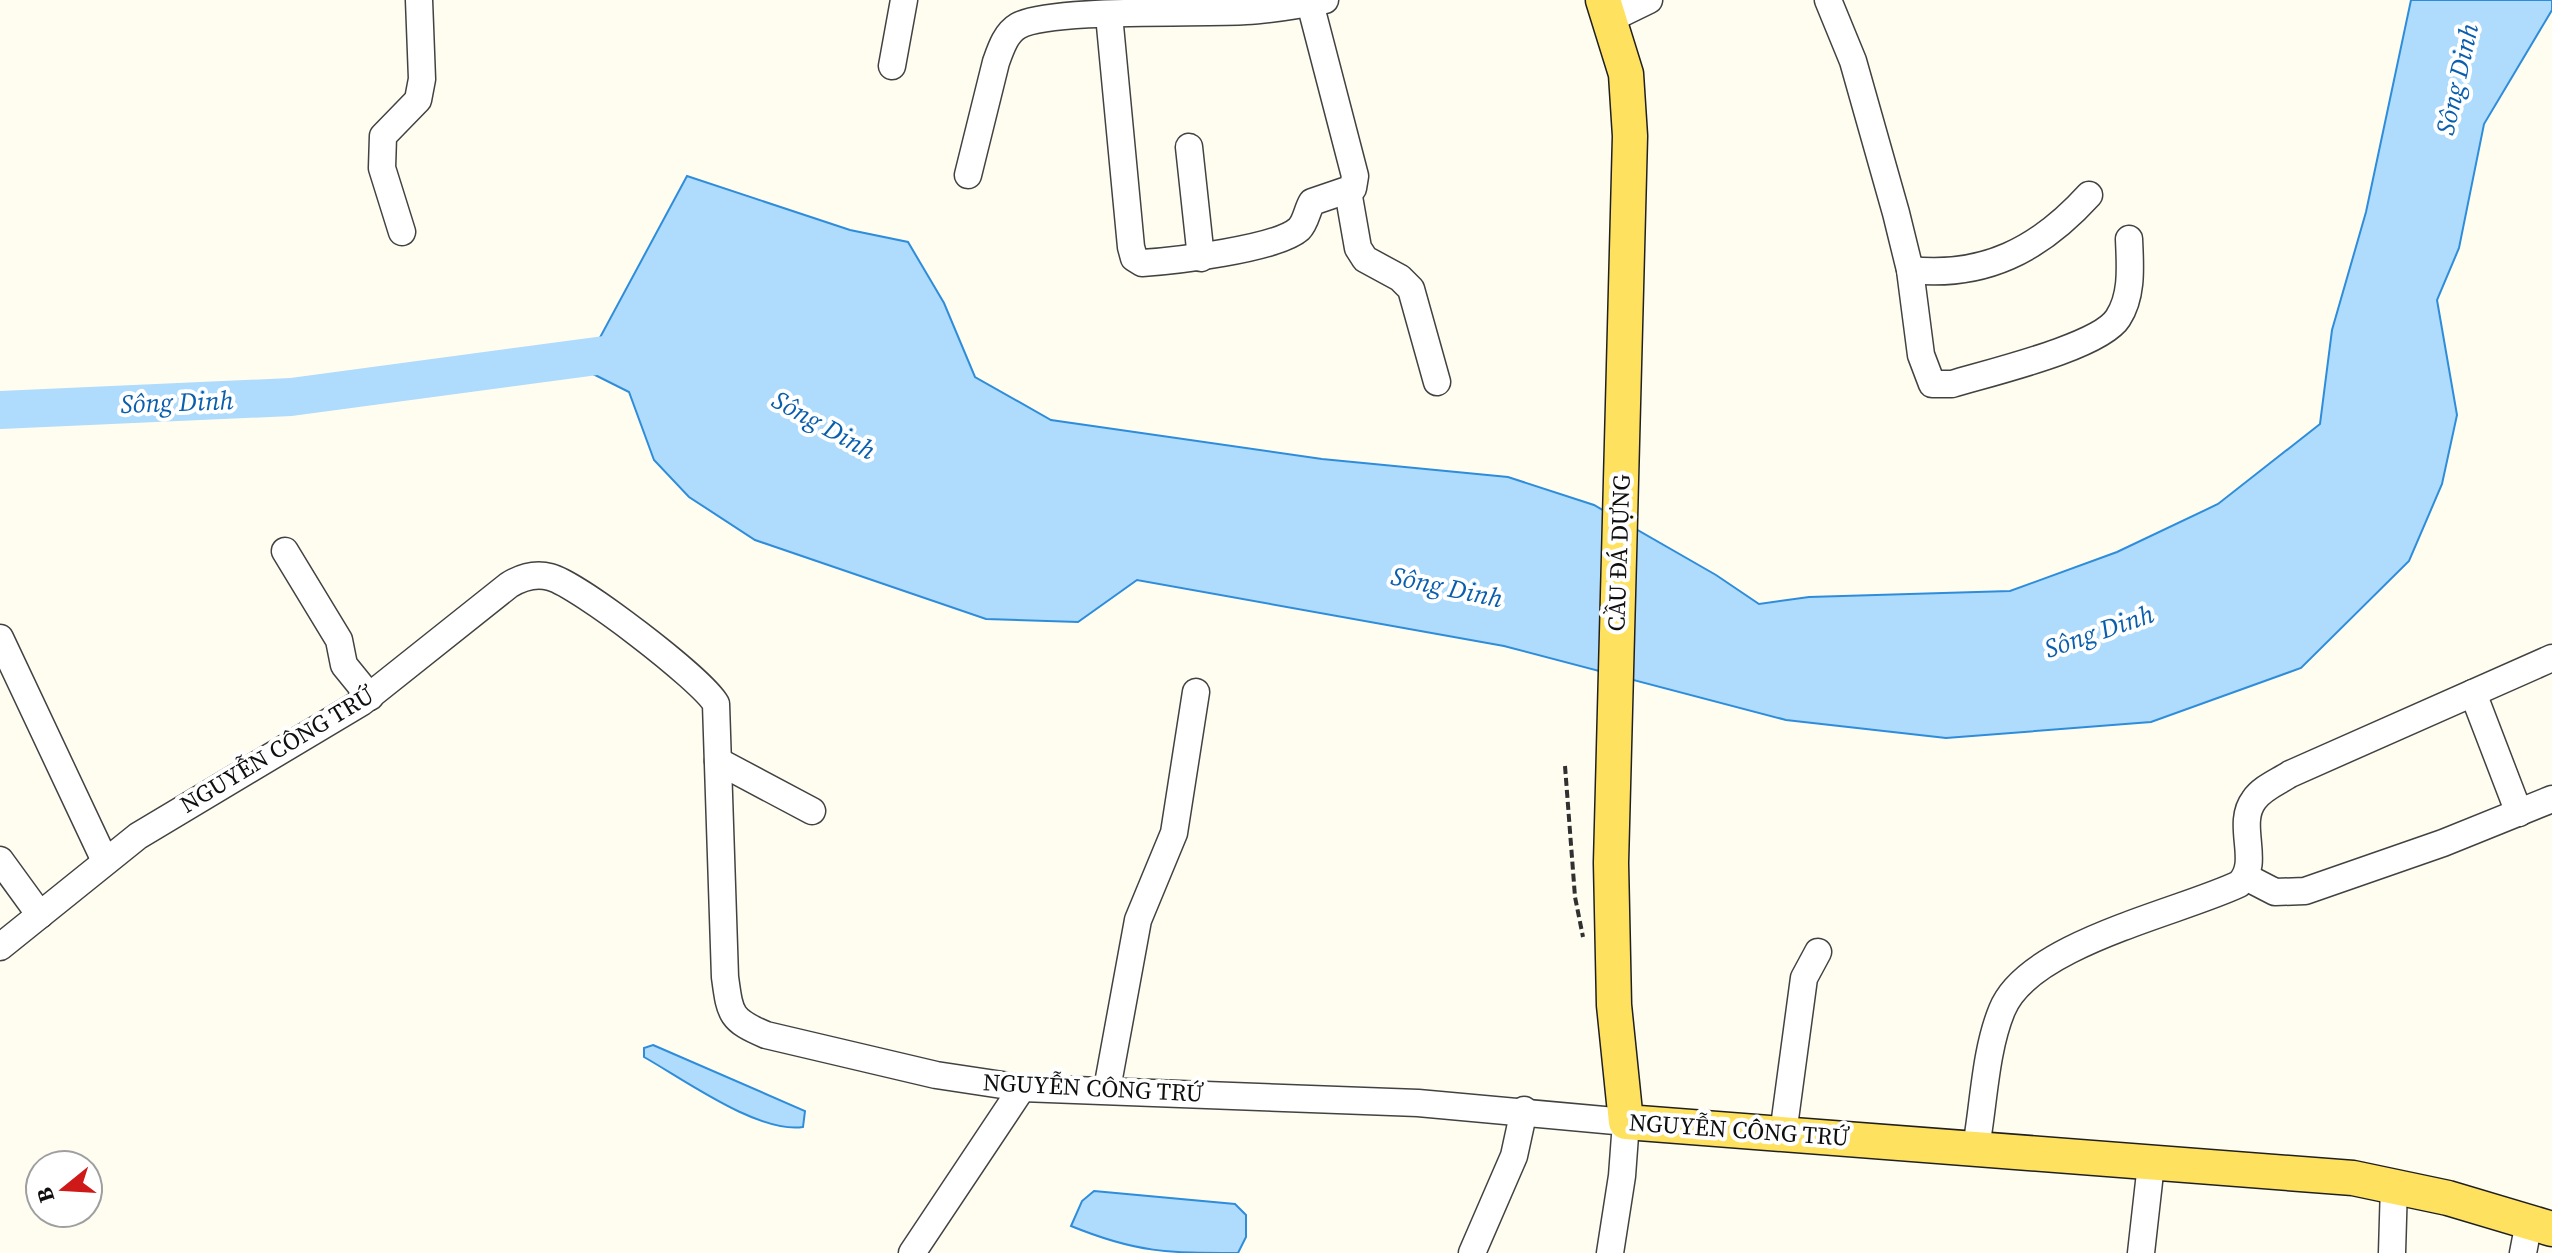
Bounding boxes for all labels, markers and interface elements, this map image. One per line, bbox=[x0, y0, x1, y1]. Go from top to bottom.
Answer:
water label: Sông Dinh bbox=[2427, 20, 2487, 138]
water label: Sông Dinh bbox=[120, 382, 234, 422]
water label: Sông Dinh bbox=[766, 382, 882, 468]
street label: CẦU ĐÁ DỰNG bbox=[1599, 473, 1638, 632]
water label: Sông Dinh bbox=[1388, 558, 1506, 616]
water label: Sông Dinh bbox=[2040, 596, 2158, 666]
street label: NGUYỄN CÔNG TRỨ bbox=[174, 678, 380, 821]
street label: NGUYỄN CÔNG TRỨ bbox=[982, 1065, 1205, 1110]
street label: NGUYỄN CÔNG TRỨ bbox=[1628, 1105, 1851, 1154]
north arrow bbox=[24, 1149, 104, 1229]
text: B bbox=[28, 1184, 61, 1207]

